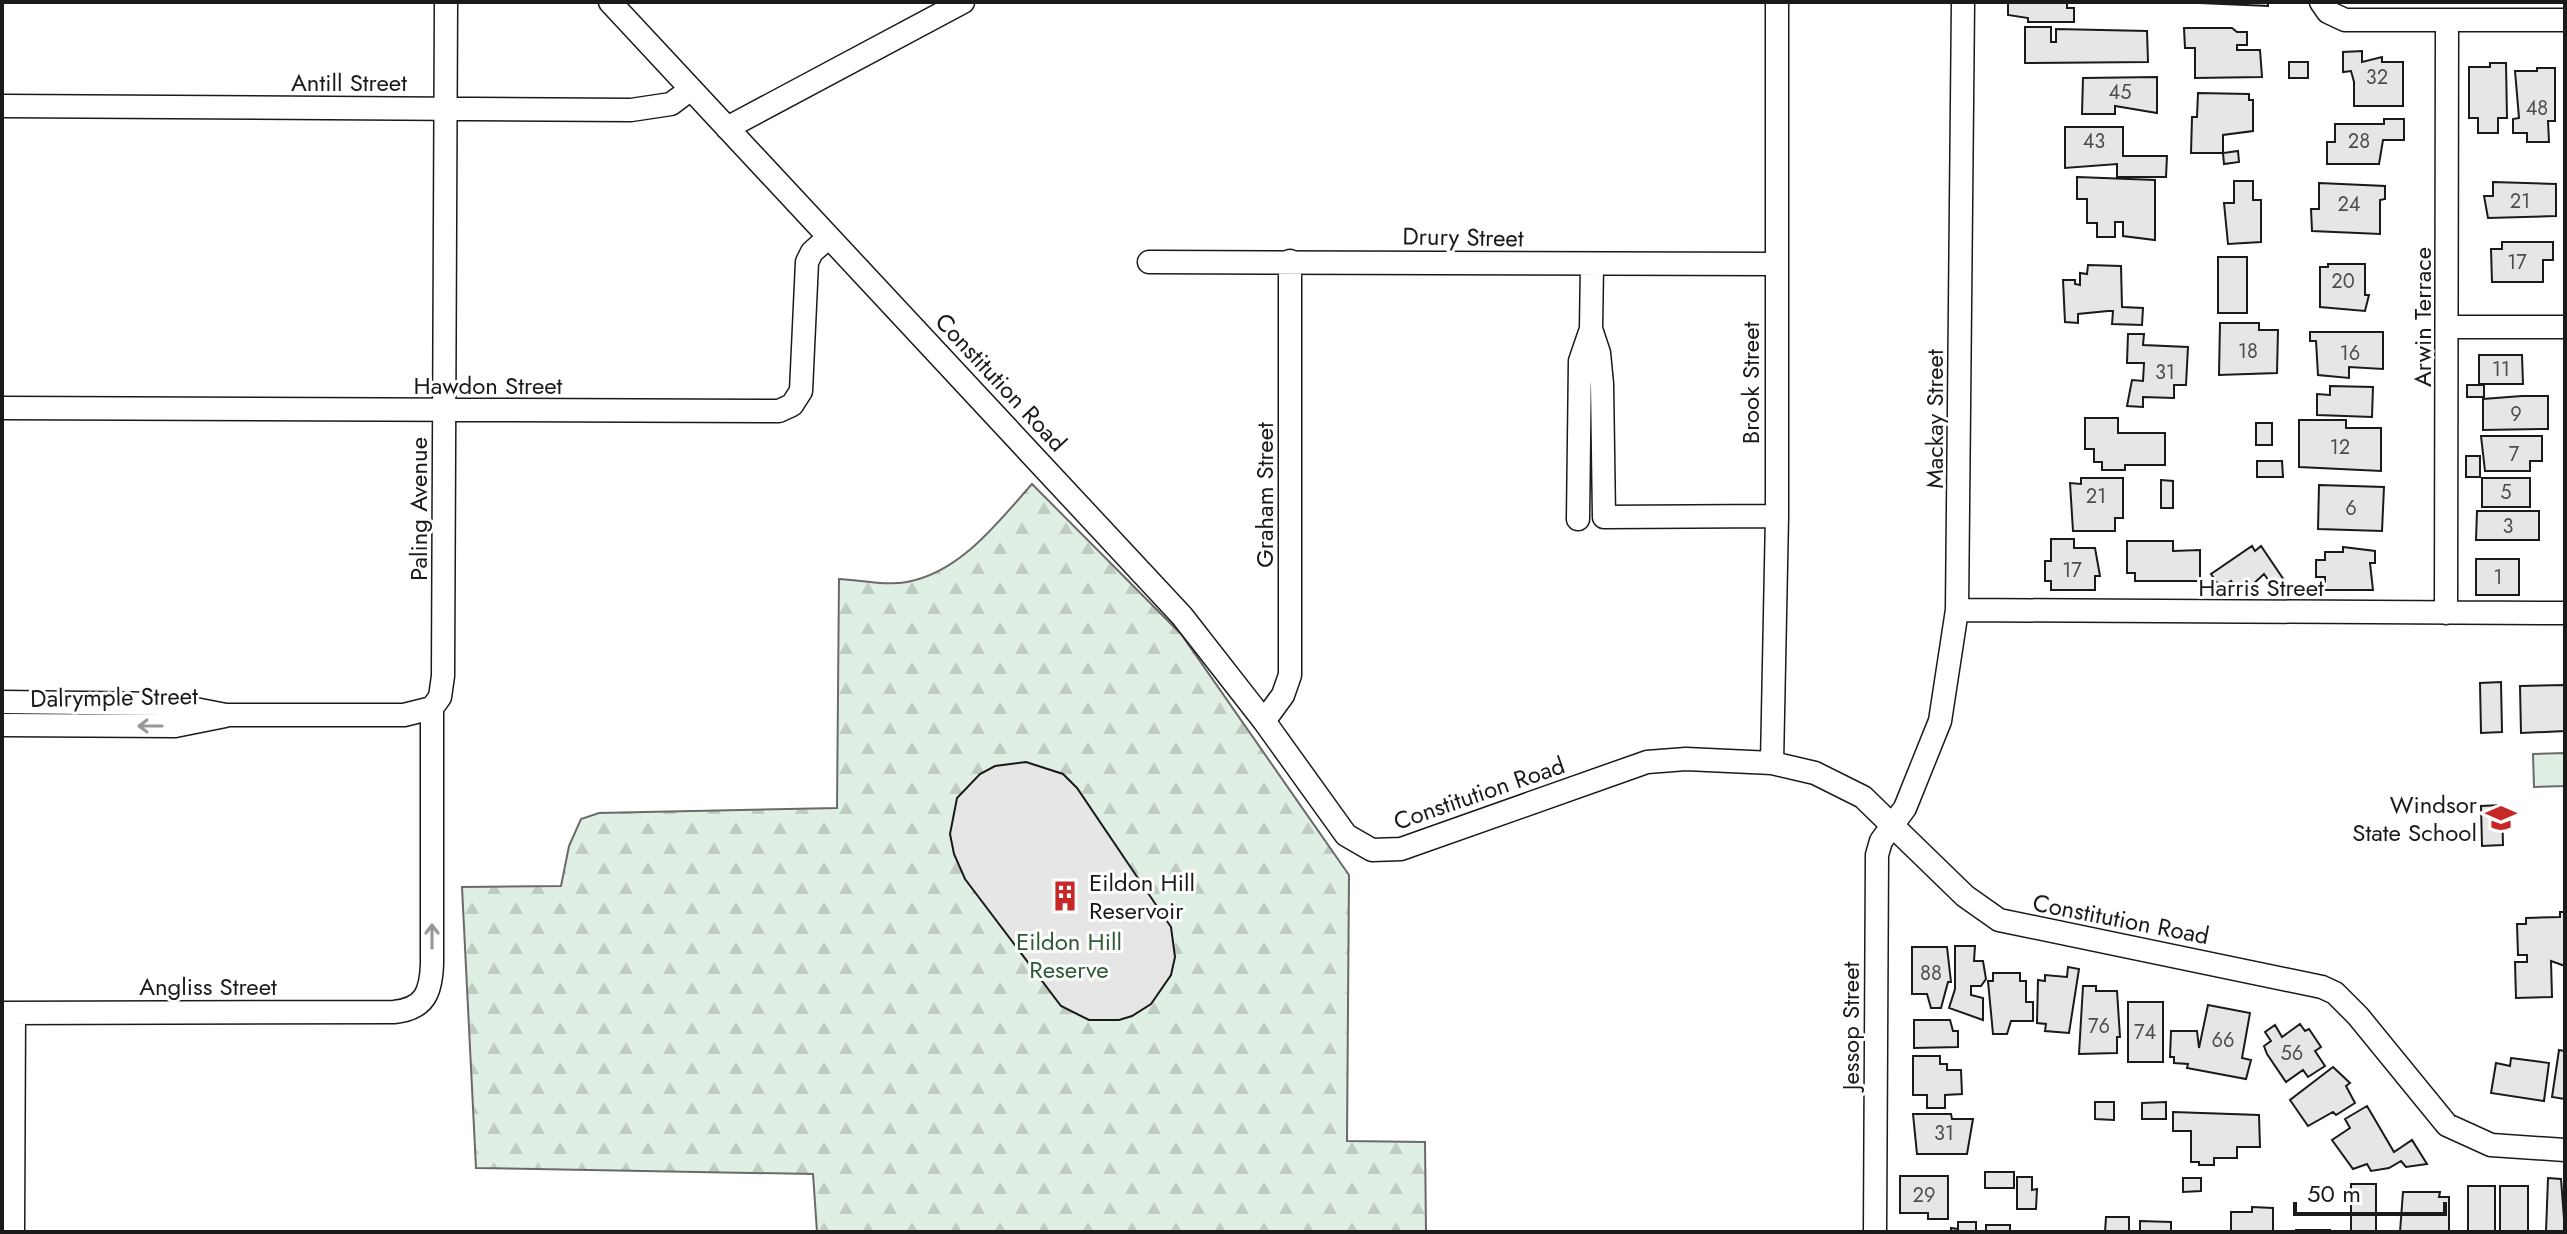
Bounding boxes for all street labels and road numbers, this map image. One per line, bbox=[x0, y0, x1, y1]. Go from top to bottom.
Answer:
street label: Antill Street bbox=[291, 65, 407, 100]
street label: Drury Street bbox=[1402, 218, 1524, 256]
street label: Arwin Terrace bbox=[2405, 247, 2440, 387]
street label: Constitution Road bbox=[927, 305, 1075, 459]
street label: Brook Street bbox=[1733, 322, 1768, 444]
street label: Mackay Street bbox=[1917, 349, 1952, 489]
street label: Hawdon Street bbox=[414, 368, 563, 403]
street label: Graham Street bbox=[1247, 422, 1282, 568]
street label: Paling Avenue bbox=[401, 437, 436, 581]
street label: Harris Street bbox=[2198, 570, 2324, 605]
street label: Dalrymple Street bbox=[30, 678, 198, 716]
street label: Constitution Road bbox=[1389, 747, 1569, 839]
street label: Constitution Road bbox=[2030, 885, 2212, 953]
street label: Jessop Street bbox=[1833, 961, 1868, 1093]
street label: Angliss Street bbox=[139, 969, 277, 1004]

